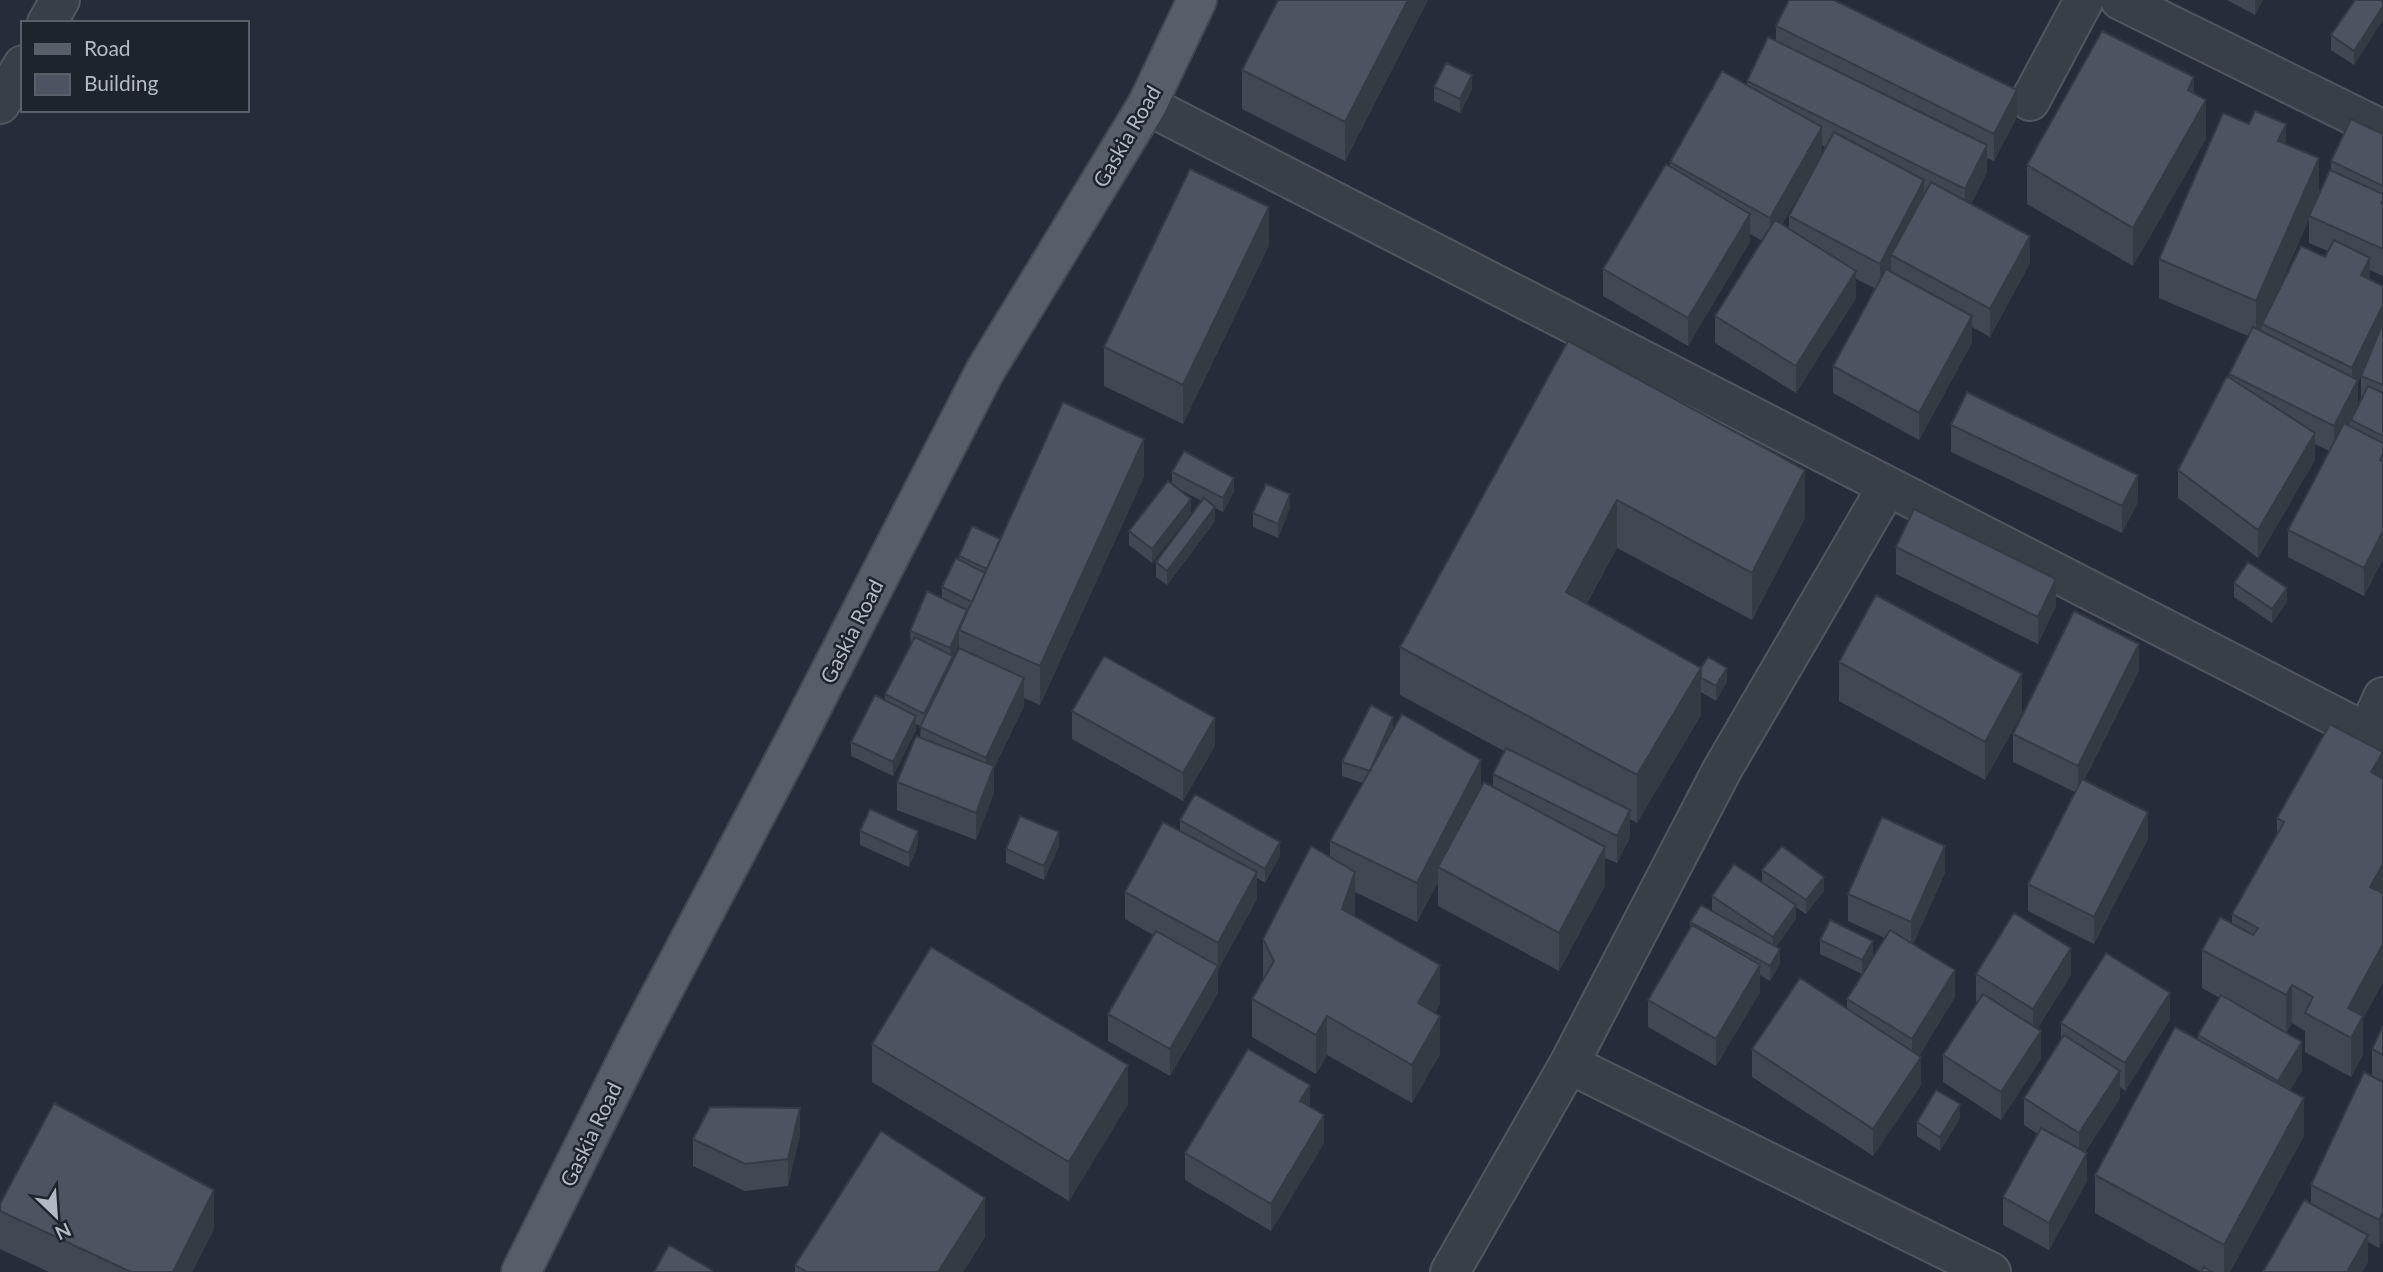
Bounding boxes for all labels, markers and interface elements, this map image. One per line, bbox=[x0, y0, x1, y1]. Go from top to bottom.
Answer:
legend bbox=[21, 21, 248, 112]
text: Road bbox=[84, 35, 131, 60]
text: Building bbox=[84, 70, 159, 95]
street label: Gaskia Road bbox=[1087, 81, 1165, 191]
street label: Gaskia Road bbox=[814, 575, 888, 687]
street label: Gaskia Road bbox=[554, 1078, 626, 1190]
north arrow bbox=[21, 1181, 91, 1251]
text: N bbox=[52, 1218, 75, 1245]

